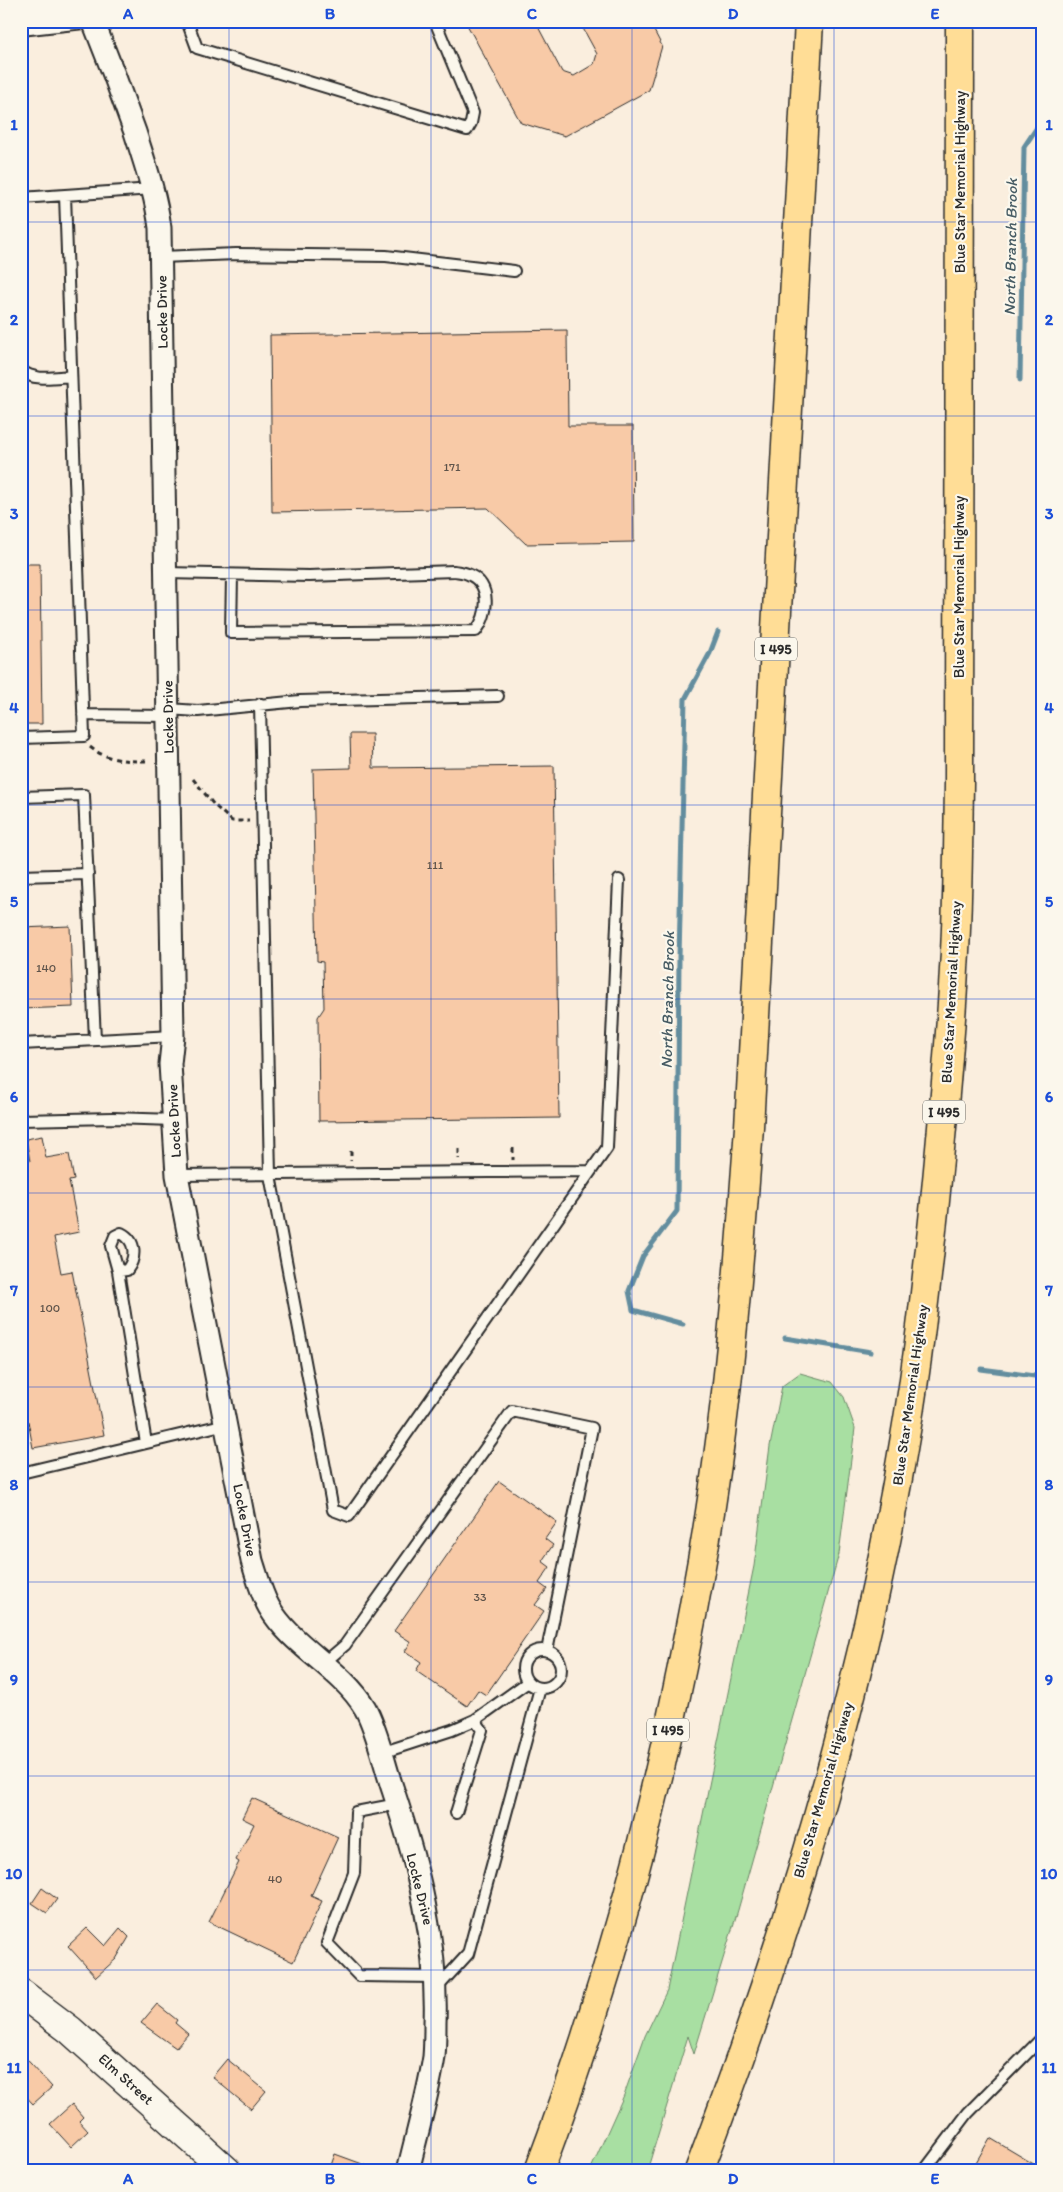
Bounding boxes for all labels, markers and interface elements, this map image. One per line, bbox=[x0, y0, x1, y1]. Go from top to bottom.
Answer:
text: A bbox=[122, 4, 134, 23]
text: B bbox=[325, 4, 336, 23]
text: C bbox=[527, 4, 538, 23]
text: D bbox=[728, 4, 739, 23]
text: E bbox=[931, 4, 940, 23]
street label: Blue Star Memorial Highway bbox=[951, 91, 969, 273]
text: 1 bbox=[10, 115, 18, 134]
text: 1 bbox=[1045, 115, 1053, 134]
water label: North Branch Brook bbox=[1000, 177, 1021, 316]
street label: Locke Drive bbox=[152, 275, 172, 349]
text: 2 bbox=[10, 310, 19, 329]
text: 2 bbox=[1045, 310, 1054, 329]
house number: 171 bbox=[443, 460, 461, 474]
street label: Blue Star Memorial Highway bbox=[950, 496, 968, 678]
text: 3 bbox=[10, 504, 19, 523]
text: 3 bbox=[1045, 504, 1054, 523]
road number: I 495 bbox=[755, 638, 797, 661]
street label: Locke Drive bbox=[158, 680, 178, 754]
text: 4 bbox=[9, 698, 19, 717]
text: 4 bbox=[1044, 698, 1054, 717]
house number: 111 bbox=[427, 858, 444, 872]
text: 5 bbox=[10, 892, 19, 911]
text: 5 bbox=[1045, 892, 1054, 911]
street label: Blue Star Memorial Highway bbox=[937, 900, 965, 1084]
water label: North Branch Brook bbox=[657, 930, 678, 1069]
house number: 140 bbox=[36, 961, 56, 975]
street label: Locke Drive bbox=[163, 1084, 185, 1158]
text: 6 bbox=[10, 1087, 19, 1106]
text: 6 bbox=[1045, 1087, 1054, 1106]
road number: I 495 bbox=[923, 1100, 965, 1124]
text: 7 bbox=[9, 1281, 18, 1300]
text: 7 bbox=[1044, 1281, 1053, 1300]
house number: 100 bbox=[40, 1301, 60, 1315]
street label: Blue Star Memorial Highway bbox=[888, 1303, 932, 1487]
text: 8 bbox=[10, 1475, 19, 1494]
text: 8 bbox=[1045, 1475, 1054, 1494]
street label: Locke Drive bbox=[229, 1482, 261, 1558]
house number: 33 bbox=[473, 1590, 487, 1604]
text: 9 bbox=[10, 1670, 18, 1689]
text: 9 bbox=[1045, 1670, 1053, 1689]
street label: Blue Star Memorial Highway bbox=[789, 1700, 857, 1880]
road number: I 495 bbox=[647, 1718, 689, 1742]
street label: Locke Drive bbox=[402, 1851, 438, 1927]
text: 10 bbox=[5, 1864, 23, 1883]
text: 10 bbox=[1040, 1864, 1058, 1883]
house number: 40 bbox=[268, 1872, 282, 1886]
street label: Elm Street bbox=[95, 2050, 158, 2109]
text: 11 bbox=[7, 2058, 22, 2077]
text: 11 bbox=[1042, 2058, 1057, 2077]
text: A bbox=[122, 2169, 134, 2188]
text: B bbox=[325, 2169, 336, 2188]
text: C bbox=[527, 2169, 538, 2188]
text: D bbox=[728, 2169, 739, 2188]
text: E bbox=[931, 2169, 940, 2188]

